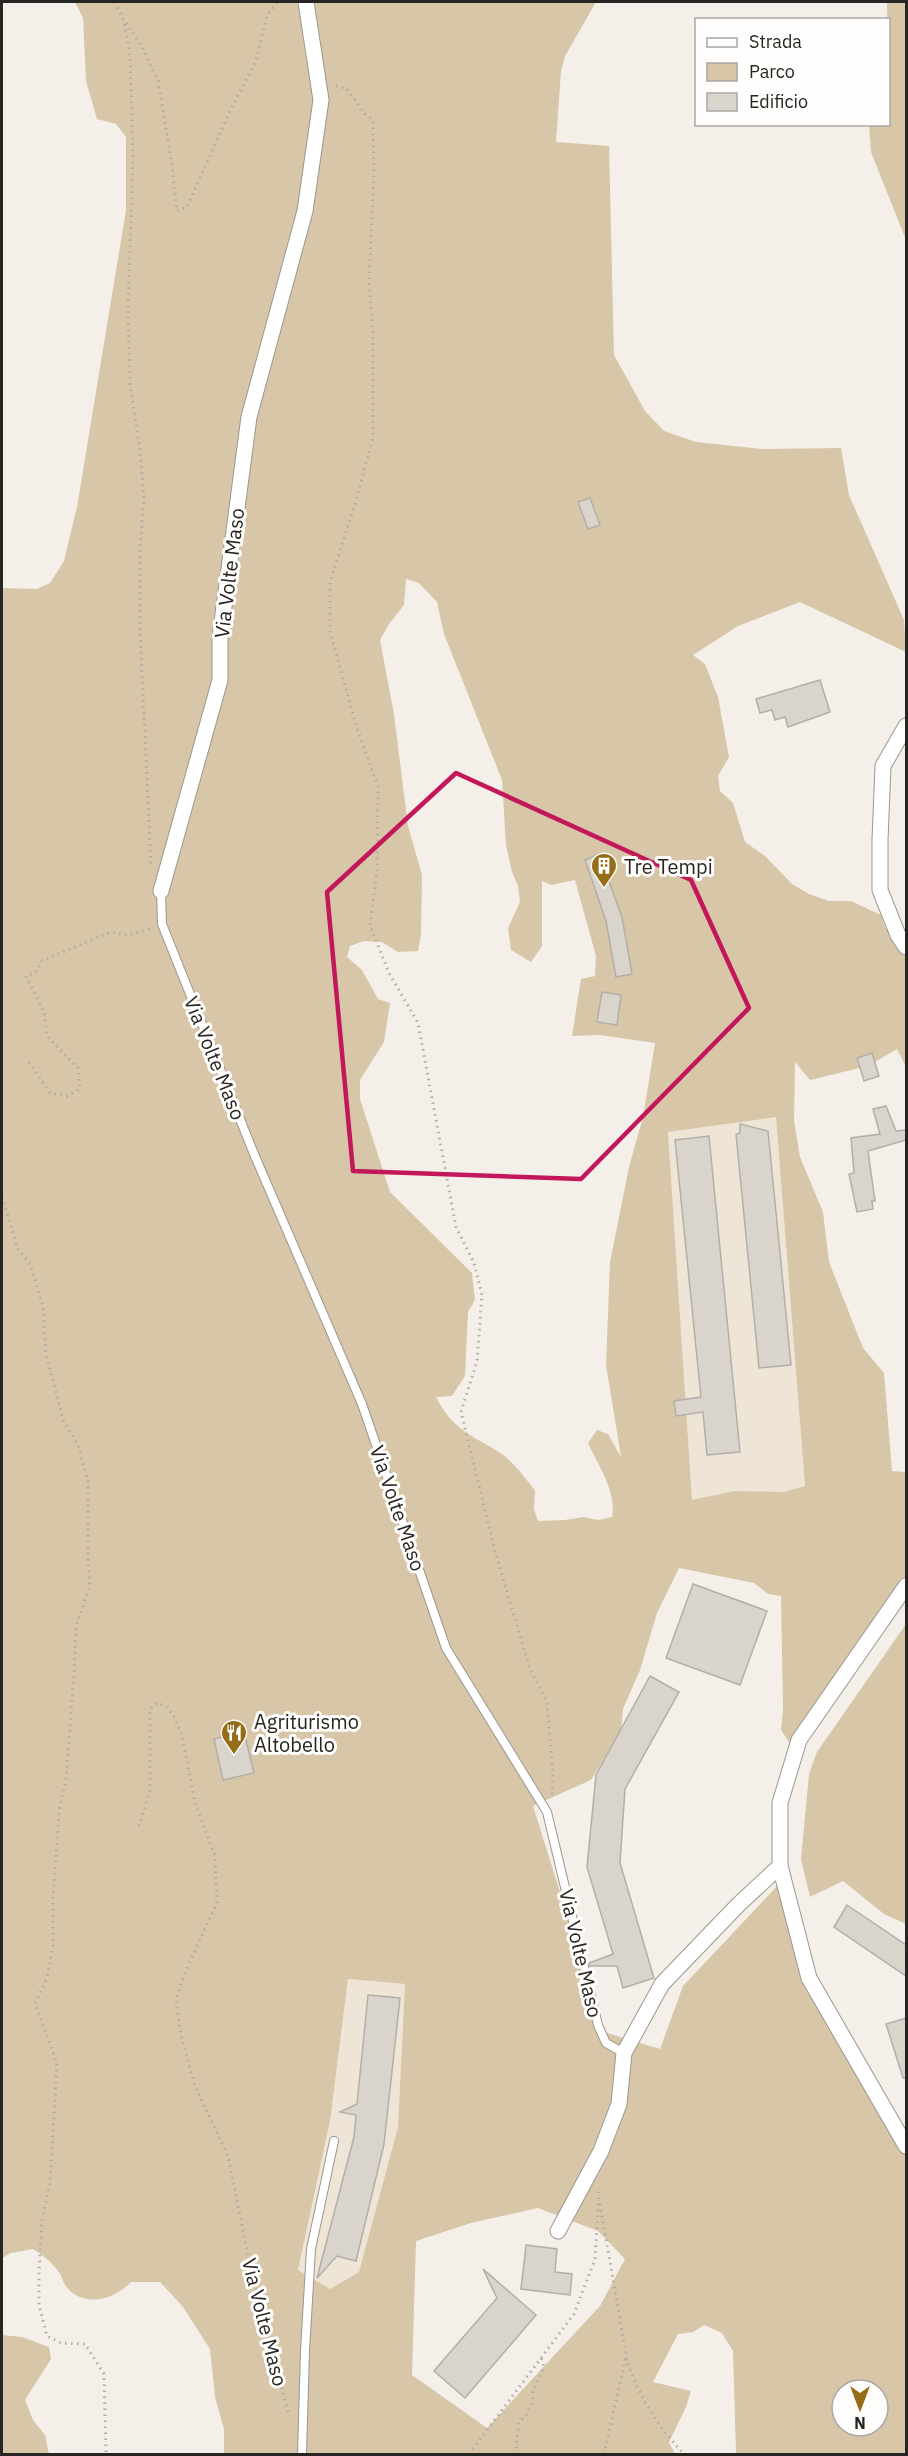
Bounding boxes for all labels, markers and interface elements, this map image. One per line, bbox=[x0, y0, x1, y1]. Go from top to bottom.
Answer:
legend bbox=[695, 18, 890, 126]
text: Strada bbox=[749, 30, 802, 53]
text: Parco bbox=[749, 60, 795, 83]
text: Edificio bbox=[749, 90, 808, 113]
street label: Via Volte Maso bbox=[208, 506, 250, 640]
building icon: Tre Tempi bbox=[589, 851, 619, 889]
place label: Tre Tempi bbox=[624, 853, 713, 880]
street label: Via Volte Maso bbox=[178, 992, 252, 1124]
street label: Via Volte Maso bbox=[364, 1442, 432, 1574]
place label: Agriturismo Altobello bbox=[254, 1708, 359, 1758]
restaurant icon: Agriturismo Altobello bbox=[219, 1718, 249, 1756]
street label: Via Volte Maso bbox=[553, 1886, 609, 2020]
street label: Via Volte Maso bbox=[236, 2255, 294, 2389]
north arrow bbox=[830, 2378, 890, 2438]
text: N bbox=[854, 2413, 866, 2433]

